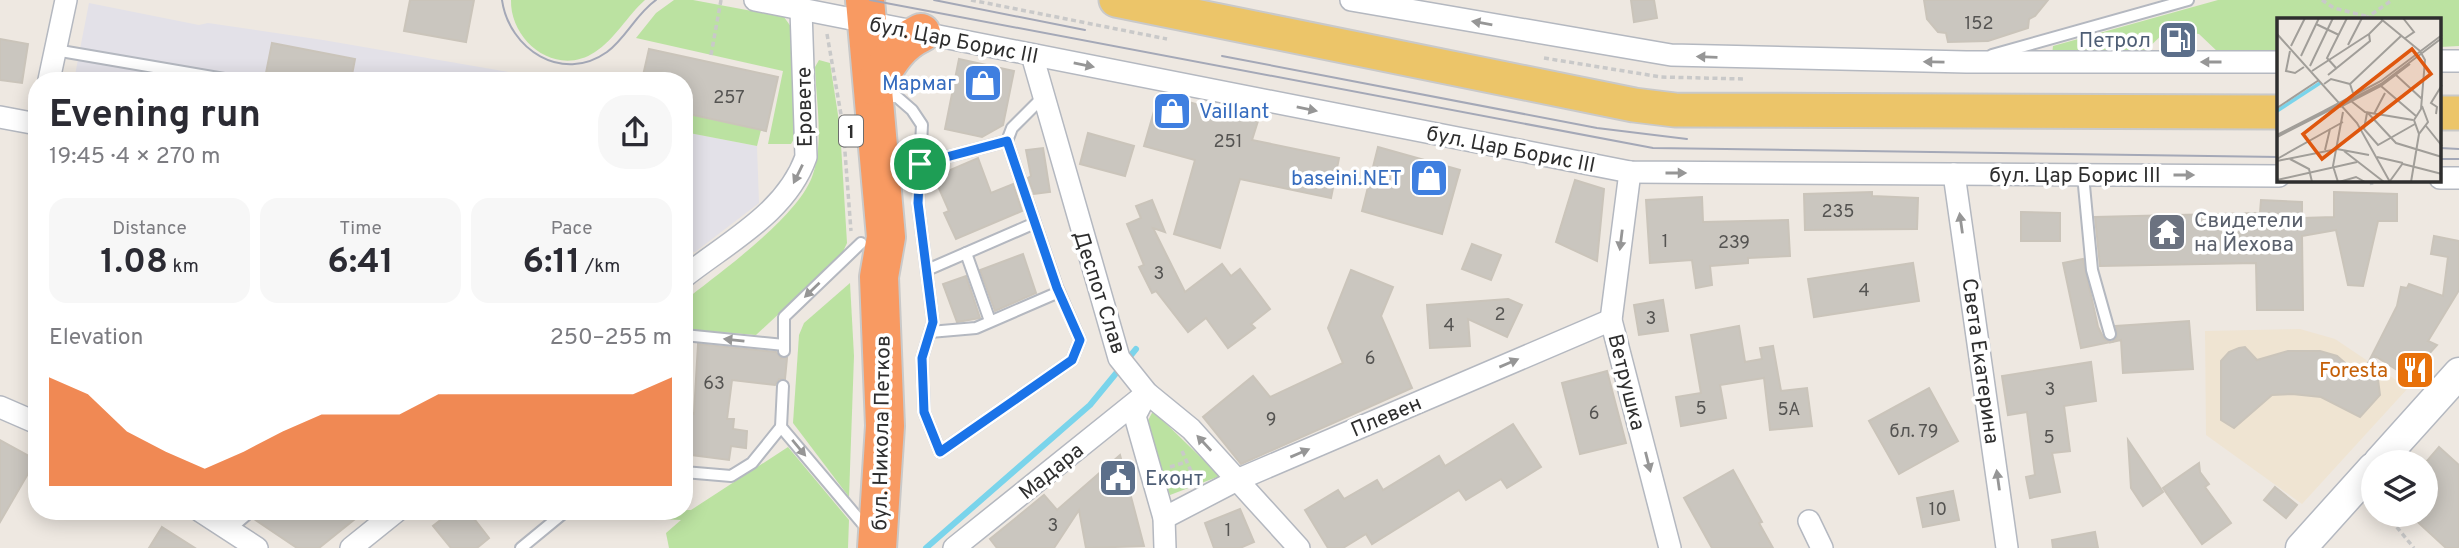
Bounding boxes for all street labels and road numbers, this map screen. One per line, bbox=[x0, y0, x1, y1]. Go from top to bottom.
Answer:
street label: бул. Цар Борис III bbox=[867, 12, 1041, 71]
street label: Еровете bbox=[791, 67, 820, 147]
road number: 1 bbox=[839, 116, 863, 146]
street label: бул. Цар Борис III bbox=[1424, 121, 1598, 180]
street label: бул. Цар Борис III bbox=[1989, 163, 2161, 190]
street label: Деспот Слав bbox=[1066, 227, 1131, 358]
street label: Света Екатерина bbox=[1955, 277, 2005, 446]
street label: Ветрушка bbox=[1601, 331, 1651, 433]
street label: бул. Никола Петков bbox=[867, 335, 898, 531]
street label: Плевен bbox=[1347, 390, 1426, 444]
street label: Мадара bbox=[1014, 438, 1090, 507]

